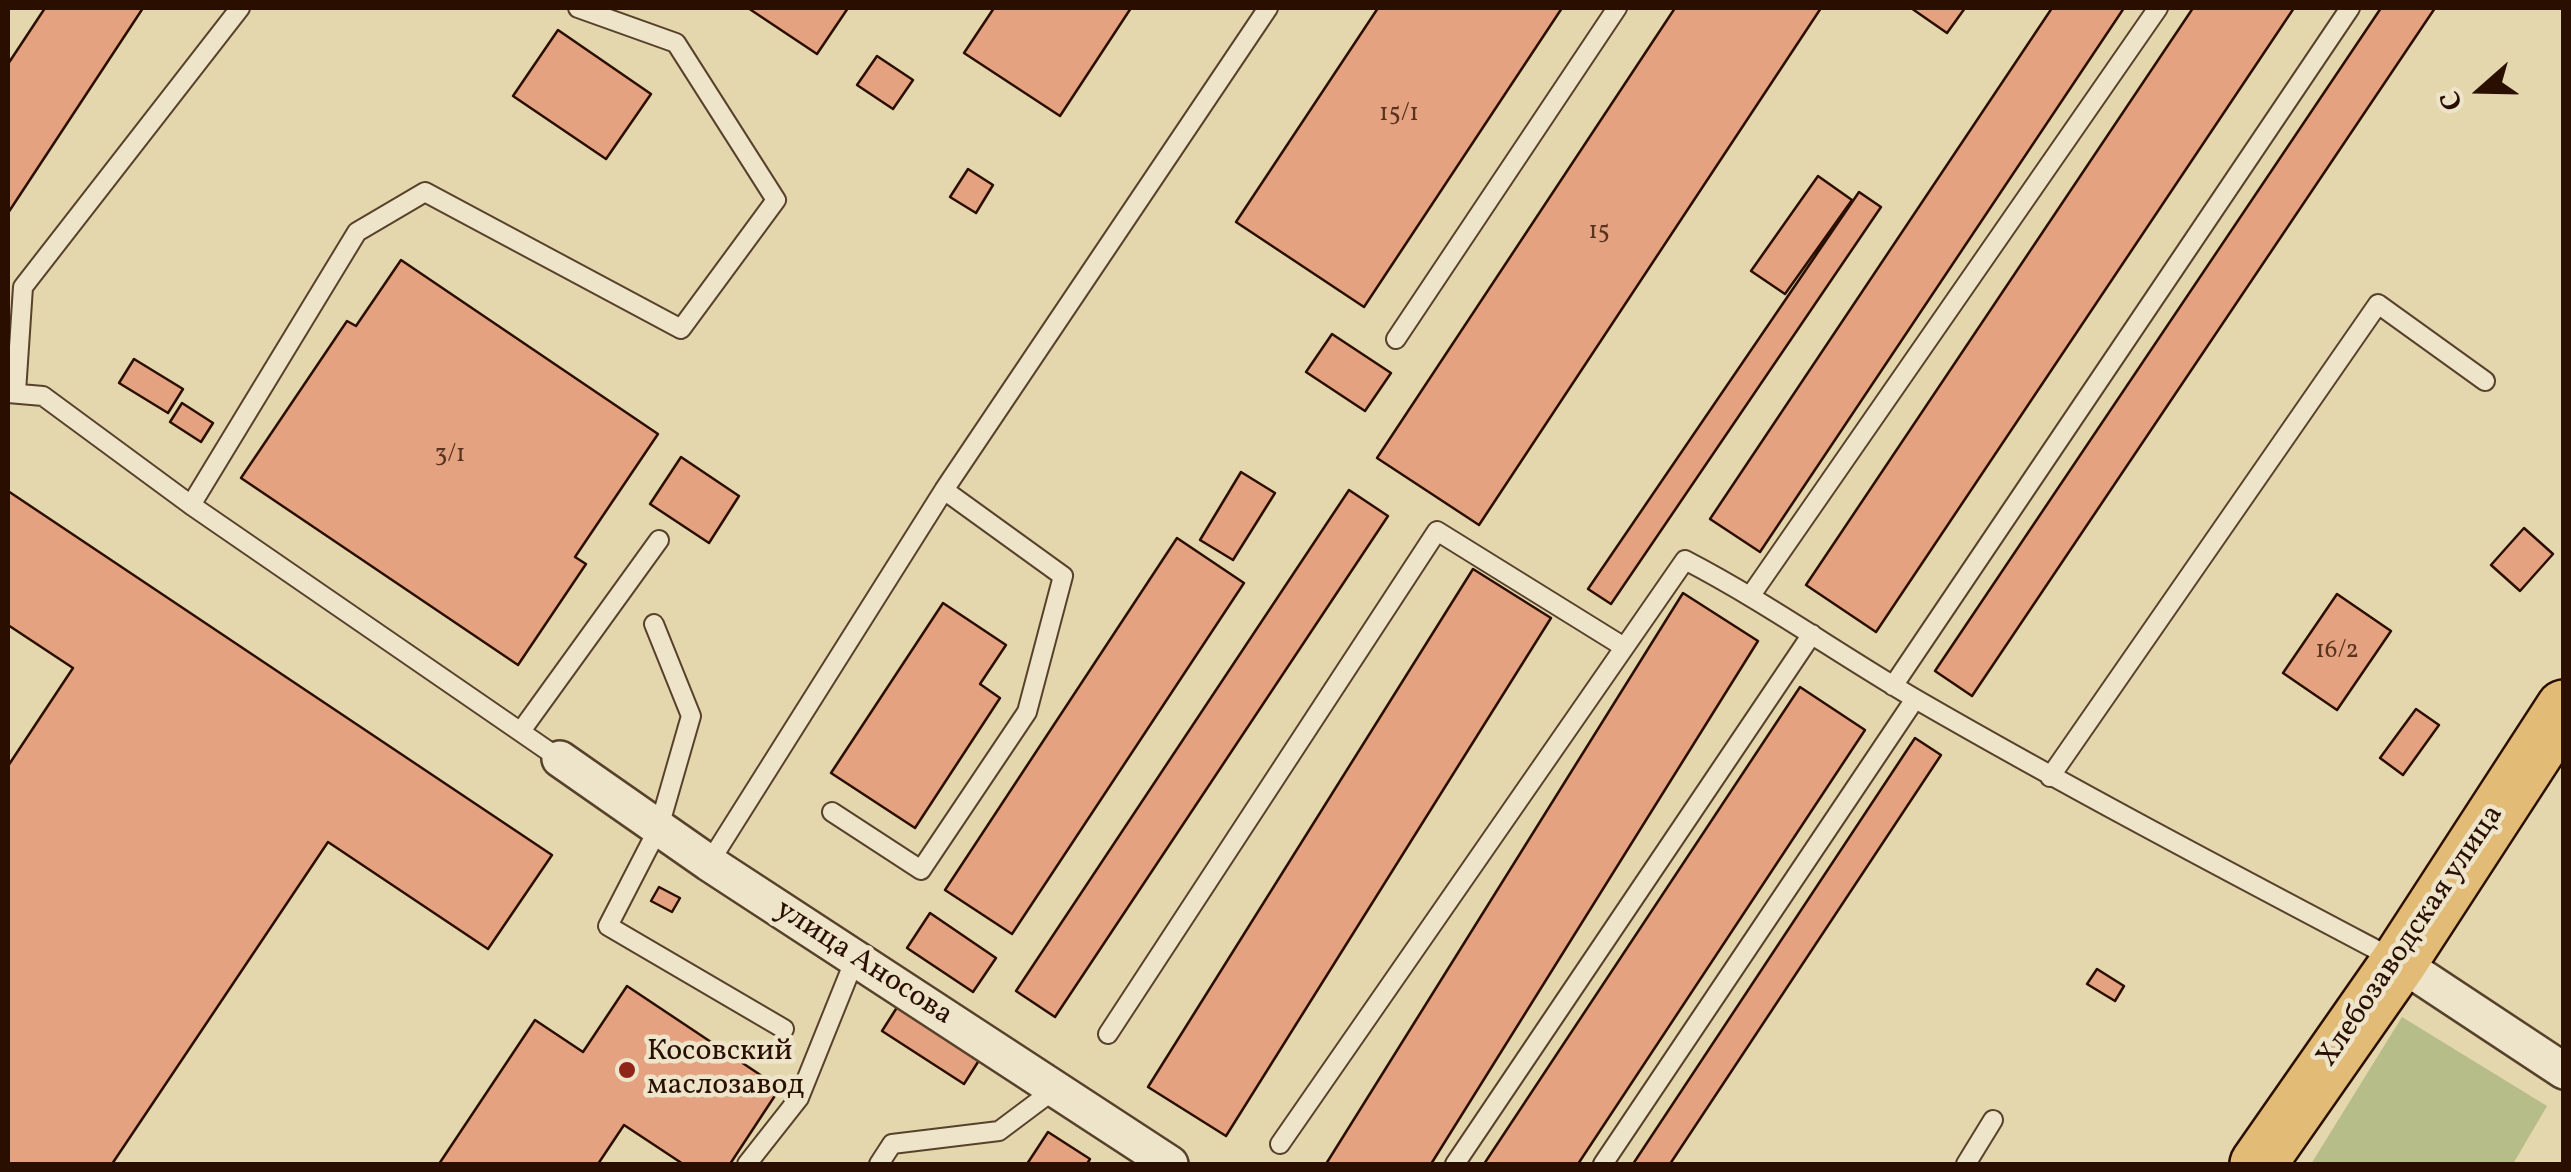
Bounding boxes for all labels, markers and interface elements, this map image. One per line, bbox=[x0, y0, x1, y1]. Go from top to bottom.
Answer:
north arrow bbox=[2431, 40, 2531, 140]
text: С bbox=[2431, 85, 2474, 116]
house number: 15/1 bbox=[1379, 100, 1419, 130]
house number: 15 bbox=[1588, 218, 1610, 248]
house number: 3/1 bbox=[435, 441, 465, 471]
house number: 16/2 bbox=[2315, 637, 2359, 667]
street label: Хлебозаводская улица bbox=[2311, 799, 2513, 1075]
street label: улица Аносова bbox=[767, 893, 959, 1035]
place label: Косовский маслозавод bbox=[647, 1035, 804, 1106]
marker: Косовский маслозавод bbox=[616, 1059, 638, 1081]

